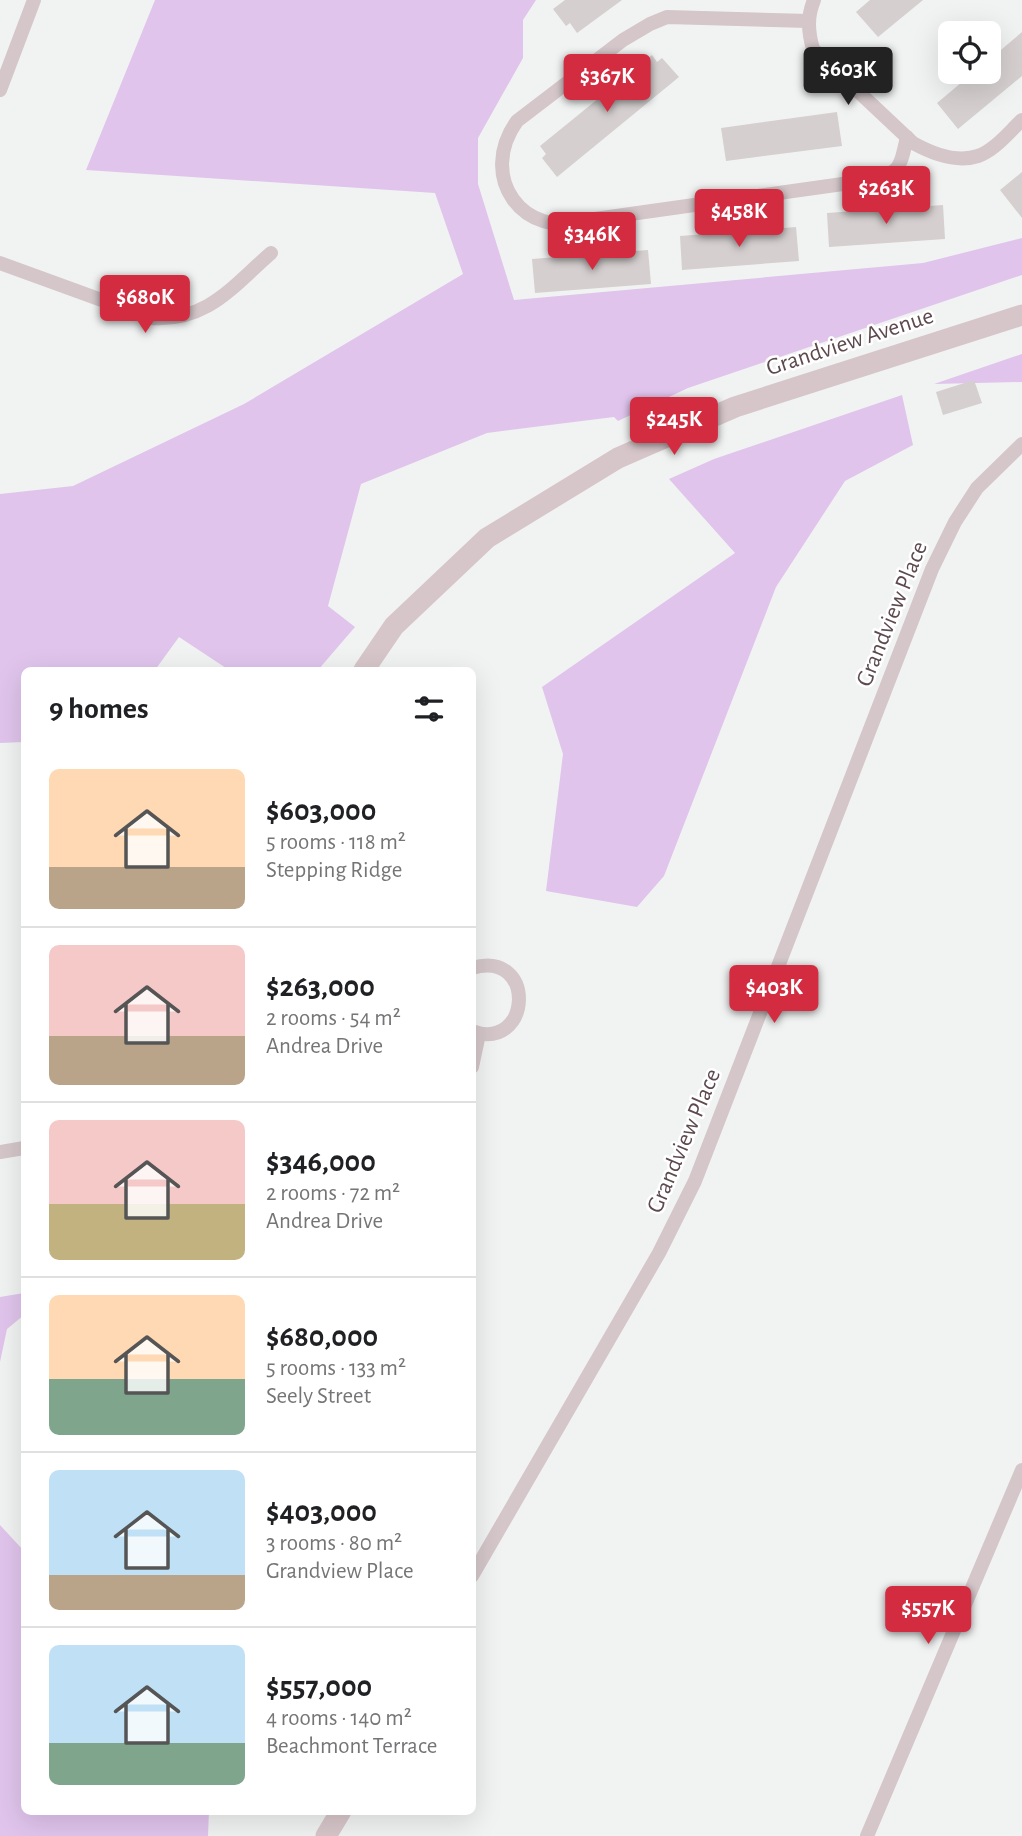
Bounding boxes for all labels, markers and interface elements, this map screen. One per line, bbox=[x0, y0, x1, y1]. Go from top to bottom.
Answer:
map controls bbox=[938, 21, 1001, 84]
button: locate bbox=[938, 21, 1001, 84]
pin: $603K bbox=[799, 48, 897, 107]
pin: $367K bbox=[558, 54, 656, 114]
text: $603K bbox=[820, 58, 876, 81]
text: $367K bbox=[580, 65, 634, 88]
pin: $263K bbox=[837, 166, 935, 226]
text: $263K bbox=[858, 177, 914, 200]
pin: $458K bbox=[690, 190, 788, 249]
text: $458K bbox=[711, 200, 767, 223]
pin: $346K bbox=[543, 212, 641, 272]
text: $346K bbox=[564, 223, 620, 246]
pin: $680K bbox=[96, 276, 194, 335]
text: $680K bbox=[116, 286, 174, 309]
street label: Grandview Avenue bbox=[763, 304, 937, 380]
pin: $245K bbox=[625, 398, 723, 457]
text: $245K bbox=[646, 408, 702, 431]
street label: Grandview Place bbox=[852, 538, 932, 690]
icon: filters bbox=[410, 690, 448, 728]
text: 9 homes bbox=[49, 694, 149, 724]
text: $603,000 bbox=[266, 796, 376, 826]
icon: home bbox=[105, 797, 189, 881]
text: 5 rooms · 118 m² bbox=[266, 831, 406, 854]
text: Stepping Ridge bbox=[266, 859, 402, 882]
pin: $403K bbox=[725, 965, 823, 1025]
text: $263,000 bbox=[266, 972, 375, 1002]
icon: home bbox=[105, 973, 189, 1057]
text: $403K bbox=[745, 976, 803, 999]
text: 2 rooms · 54 m² bbox=[266, 1007, 401, 1030]
text: Andrea Drive bbox=[266, 1035, 383, 1058]
street label: Grandview Place bbox=[643, 1065, 725, 1217]
text: $346,000 bbox=[266, 1147, 376, 1177]
icon: home bbox=[105, 1148, 189, 1232]
text: 2 rooms · 72 m² bbox=[266, 1182, 400, 1205]
text: Andrea Drive bbox=[266, 1210, 383, 1233]
text: $680,000 bbox=[266, 1322, 378, 1352]
icon: home bbox=[105, 1323, 189, 1407]
text: 5 rooms · 133 m² bbox=[266, 1357, 406, 1380]
text: Seely Street bbox=[266, 1385, 371, 1408]
text: $403,000 bbox=[266, 1497, 377, 1527]
icon: home bbox=[105, 1498, 189, 1582]
text: 3 rooms · 80 m² bbox=[266, 1532, 402, 1555]
text: Grandview Place bbox=[266, 1560, 414, 1583]
pin: $557K bbox=[879, 1586, 977, 1646]
text: $557K bbox=[901, 1597, 955, 1620]
text: $557,000 bbox=[266, 1672, 372, 1702]
icon: home bbox=[105, 1673, 189, 1757]
text: 4 rooms · 140 m² bbox=[266, 1707, 412, 1730]
text: Beachmont Terrace bbox=[266, 1735, 437, 1758]

